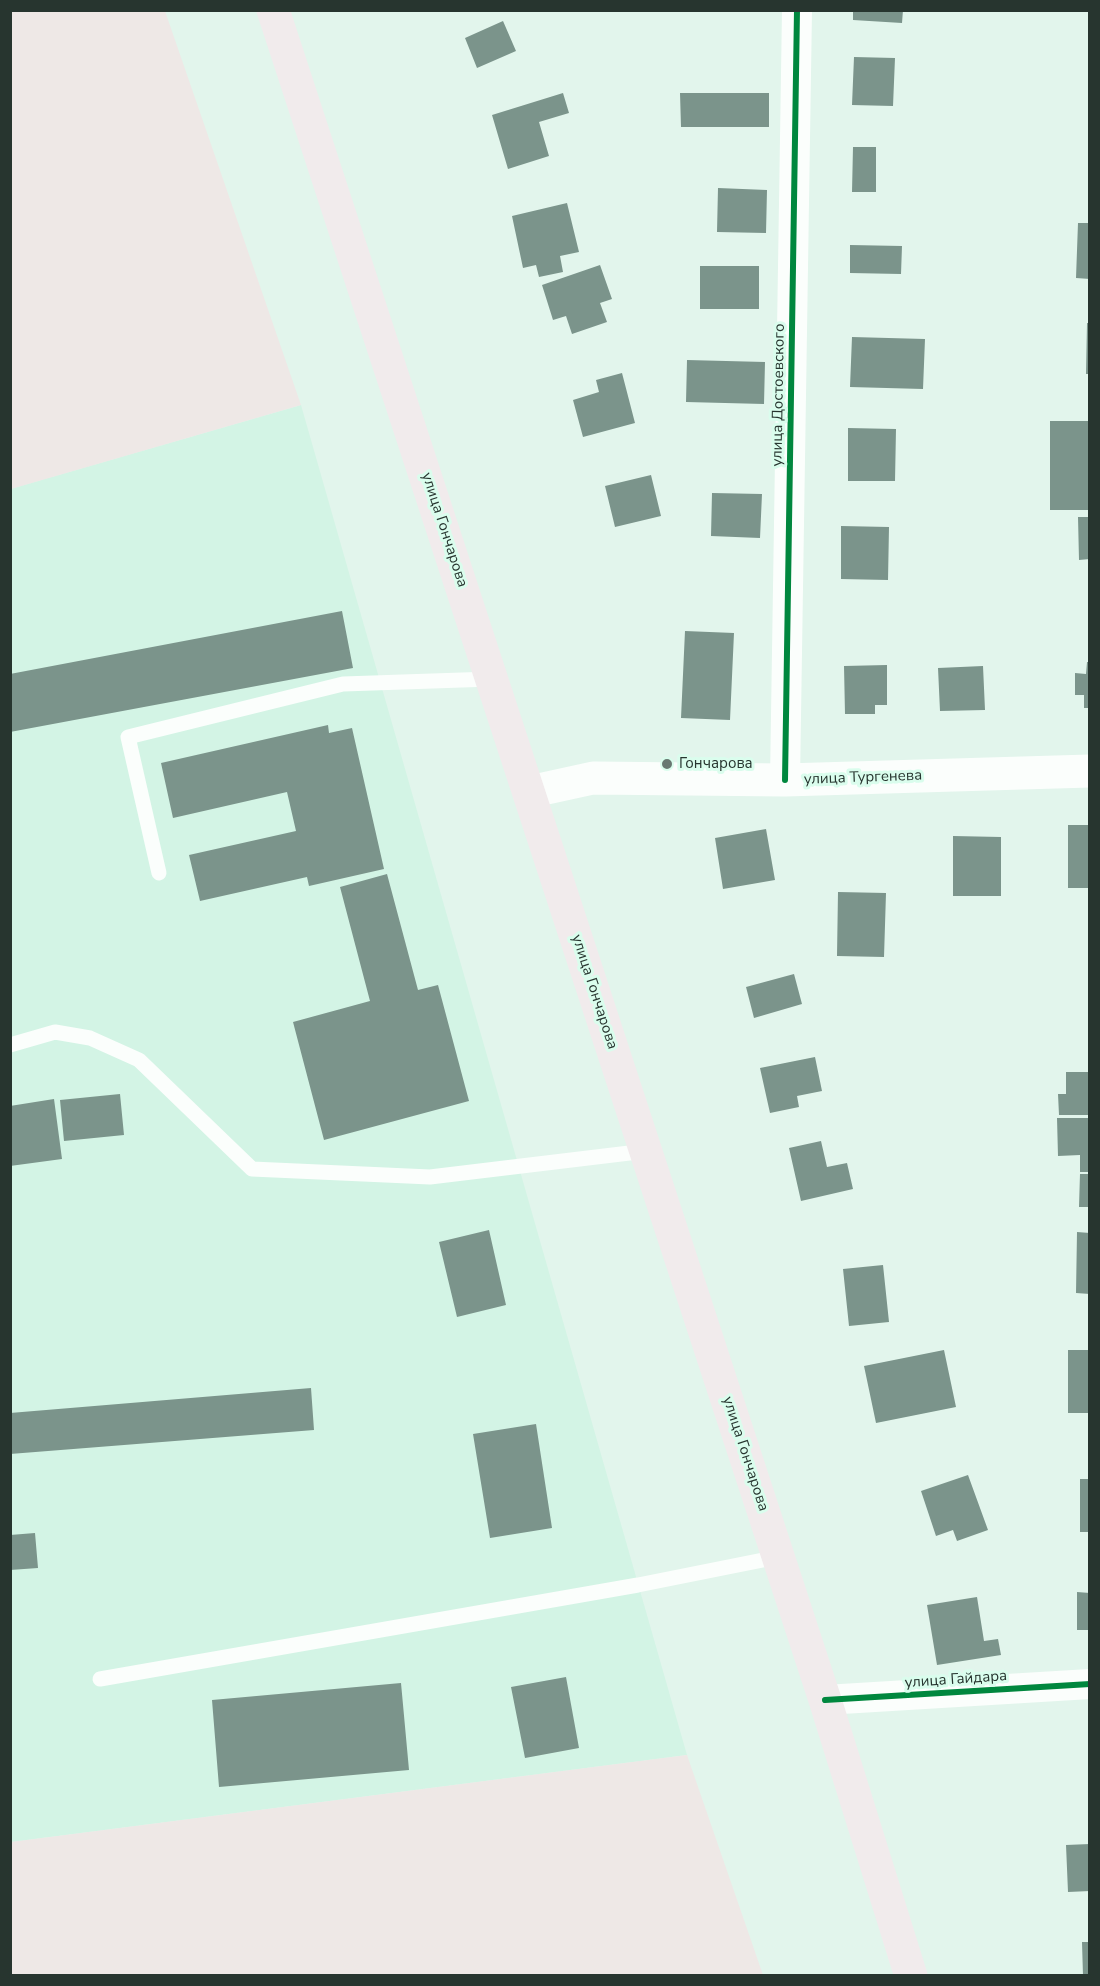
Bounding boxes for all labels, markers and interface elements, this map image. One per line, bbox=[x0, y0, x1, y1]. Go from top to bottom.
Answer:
street label: улица Достоевского bbox=[769, 323, 789, 467]
street label: улица Гончарова bbox=[417, 470, 471, 590]
place label: Гончарова bbox=[679, 755, 753, 773]
marker: Гончарова bbox=[660, 757, 674, 771]
street label: улица Тургенева bbox=[804, 767, 922, 789]
street label: улица Гончарова bbox=[567, 932, 621, 1052]
street label: улица Гончарова bbox=[718, 1394, 772, 1514]
street label: улица Гайдара bbox=[904, 1667, 1008, 1693]

